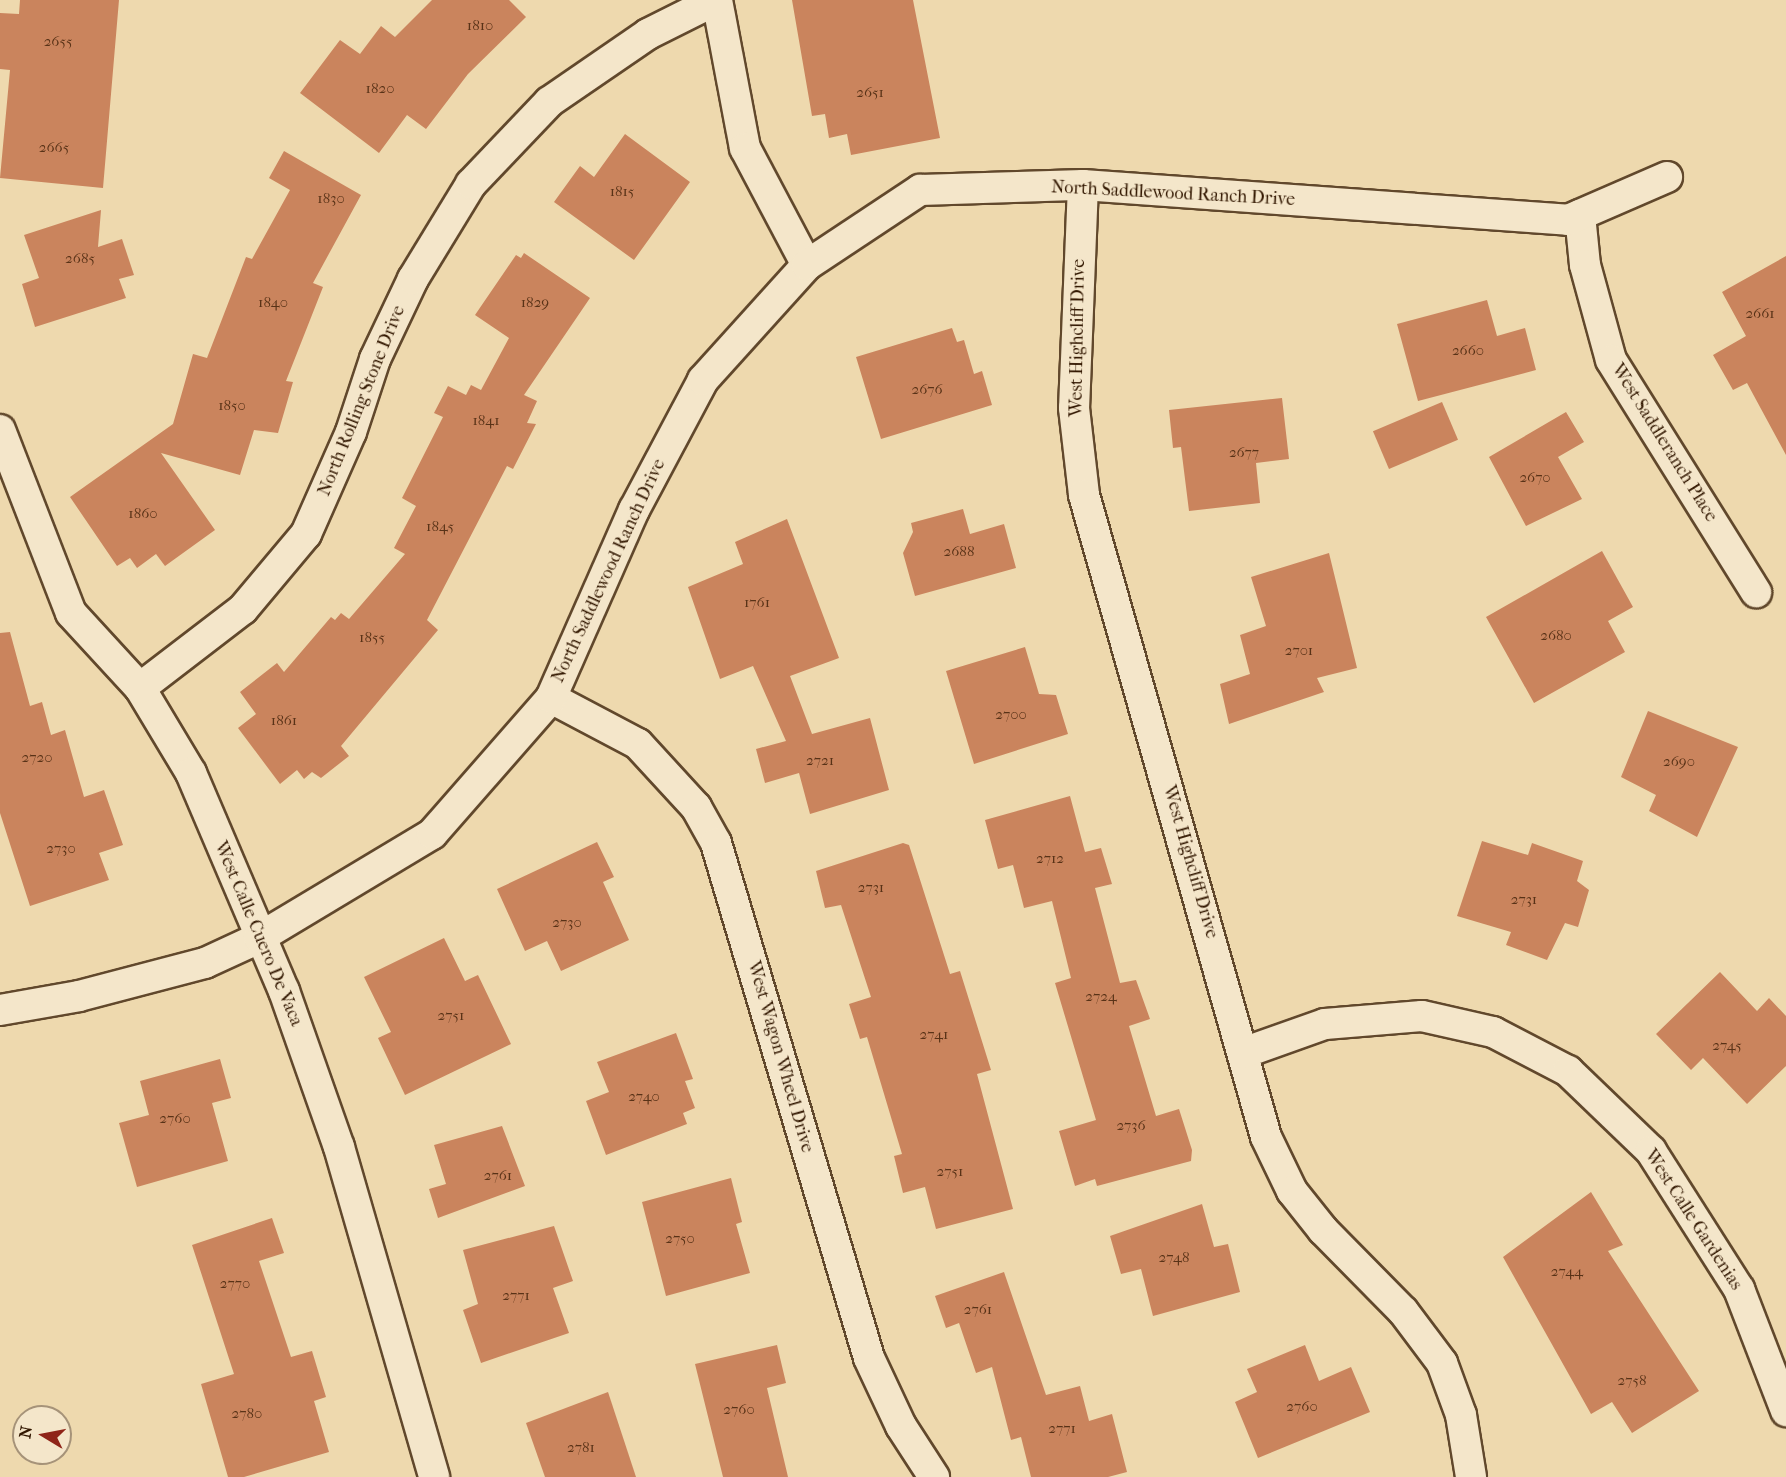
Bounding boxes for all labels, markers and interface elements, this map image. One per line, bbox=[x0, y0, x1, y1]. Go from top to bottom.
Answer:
house number: 1810 bbox=[467, 17, 493, 35]
house number: 2655 bbox=[44, 33, 72, 51]
house number: 1820 bbox=[366, 80, 394, 98]
house number: 2651 bbox=[856, 84, 884, 102]
house number: 2665 bbox=[39, 139, 69, 157]
street label: North Saddlewood Ranch Drive bbox=[1051, 177, 1295, 211]
house number: 1815 bbox=[610, 183, 634, 201]
house number: 1830 bbox=[317, 190, 345, 208]
house number: 2685 bbox=[65, 250, 95, 268]
street label: West Highcliff Drive bbox=[1066, 259, 1090, 417]
house number: 1840 bbox=[258, 294, 288, 312]
house number: 1829 bbox=[521, 294, 549, 312]
street label: North Rolling Stone Drive bbox=[314, 303, 410, 499]
house number: 2661 bbox=[1745, 305, 1775, 323]
house number: 2660 bbox=[1452, 342, 1484, 360]
street label: West Saddleranch Place bbox=[1606, 360, 1722, 526]
house number: 2676 bbox=[911, 381, 943, 399]
house number: 1850 bbox=[218, 397, 246, 415]
house number: 1841 bbox=[472, 412, 500, 430]
house number: 2677 bbox=[1229, 444, 1259, 462]
street label: North Saddlewood Ranch Drive bbox=[548, 456, 670, 686]
house number: 2670 bbox=[1519, 469, 1551, 487]
house number: 1860 bbox=[128, 505, 158, 523]
house number: 1845 bbox=[426, 518, 454, 536]
house number: 2688 bbox=[944, 543, 974, 561]
house number: 1761 bbox=[744, 594, 770, 612]
house number: 2680 bbox=[1540, 627, 1572, 645]
house number: 1855 bbox=[359, 629, 385, 647]
house number: 2701 bbox=[1285, 642, 1313, 660]
house number: 2700 bbox=[995, 706, 1027, 724]
house number: 1861 bbox=[271, 712, 297, 730]
house number: 2720 bbox=[22, 749, 52, 767]
house number: 2721 bbox=[806, 752, 834, 770]
house number: 2690 bbox=[1663, 753, 1695, 771]
street label: West Highcliff Drive bbox=[1158, 783, 1222, 941]
street label: West Calle Cuero De Vaca bbox=[209, 838, 307, 1030]
house number: 2730 bbox=[46, 840, 76, 858]
house number: 2712 bbox=[1036, 850, 1064, 868]
house number: 2731 bbox=[858, 879, 884, 897]
house number: 2731 bbox=[1511, 891, 1537, 909]
house number: 2730 bbox=[552, 914, 582, 932]
street label: West Wagon Wheel Drive bbox=[742, 959, 818, 1155]
house number: 2724 bbox=[1085, 988, 1117, 1006]
house number: 2751 bbox=[438, 1007, 464, 1025]
house number: 2741 bbox=[920, 1026, 948, 1044]
house number: 2745 bbox=[1712, 1037, 1742, 1055]
house number: 2740 bbox=[628, 1088, 660, 1106]
house number: 2760 bbox=[159, 1110, 191, 1128]
house number: 2736 bbox=[1116, 1117, 1146, 1135]
street label: West Calle Gardenias bbox=[1639, 1146, 1747, 1294]
house number: 2751 bbox=[937, 1163, 963, 1181]
house number: 2761 bbox=[484, 1167, 512, 1185]
house number: 2750 bbox=[665, 1230, 695, 1248]
house number: 2748 bbox=[1159, 1249, 1189, 1267]
house number: 2744 bbox=[1551, 1263, 1583, 1281]
house number: 2770 bbox=[220, 1275, 250, 1293]
house number: 2771 bbox=[502, 1287, 530, 1305]
house number: 2761 bbox=[964, 1301, 992, 1319]
house number: 2758 bbox=[1618, 1372, 1646, 1390]
house number: 2760 bbox=[1286, 1398, 1318, 1416]
house number: 2760 bbox=[723, 1401, 755, 1419]
north arrow bbox=[12, 1405, 72, 1465]
house number: 2780 bbox=[232, 1405, 262, 1423]
house number: 2771 bbox=[1048, 1420, 1076, 1438]
text: N bbox=[15, 1425, 36, 1440]
house number: 2781 bbox=[567, 1439, 595, 1457]

